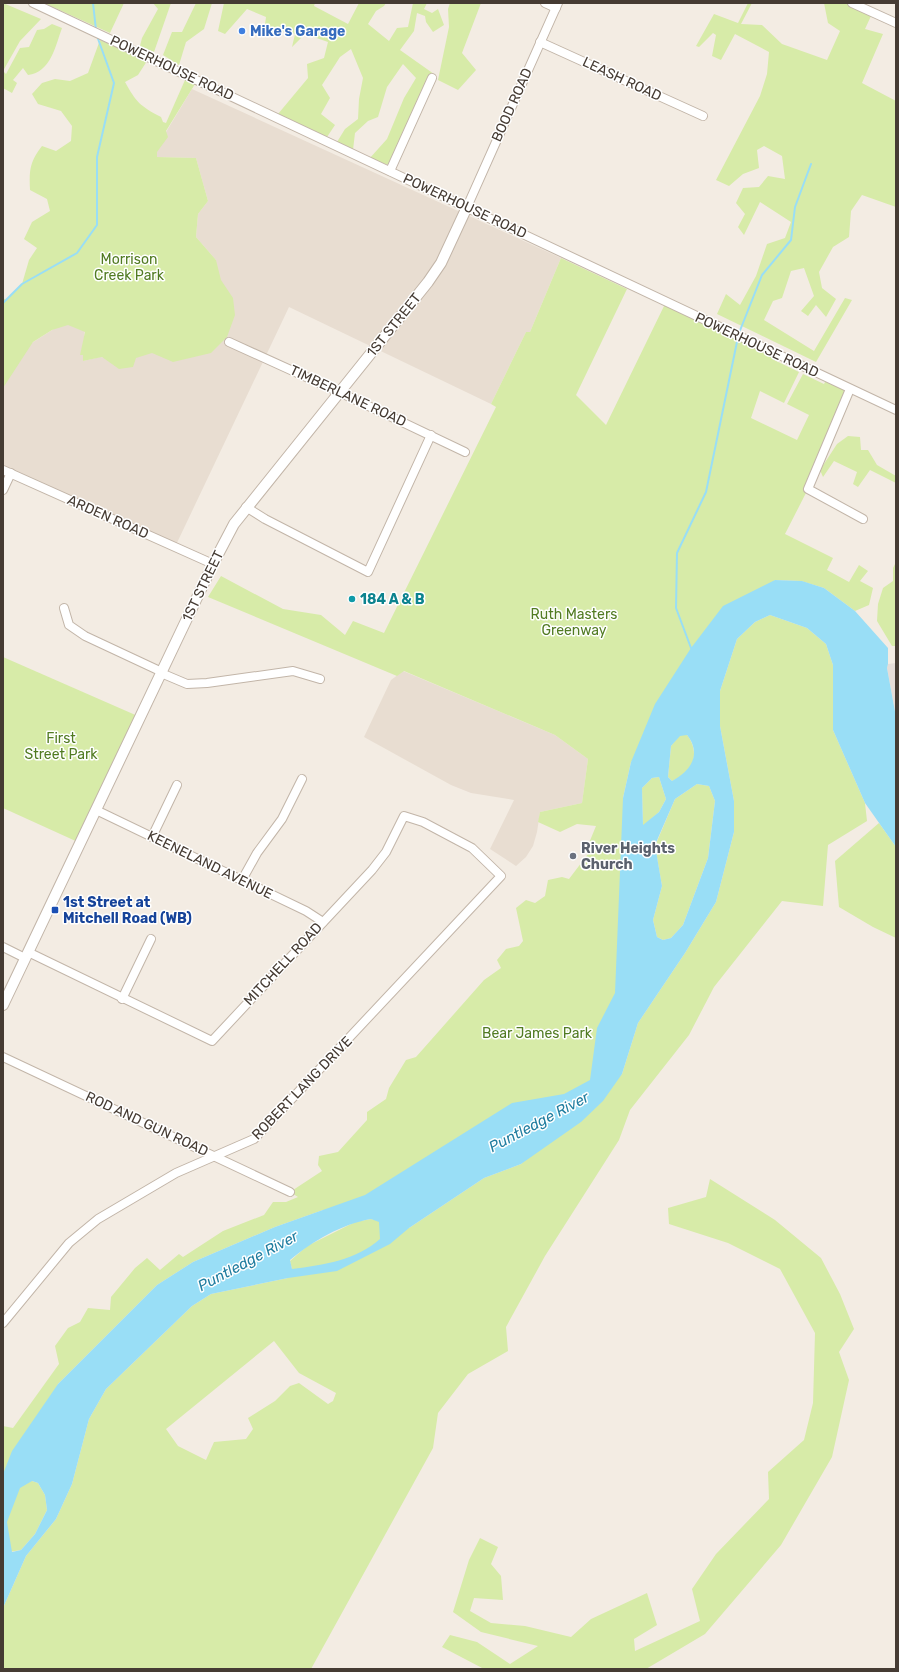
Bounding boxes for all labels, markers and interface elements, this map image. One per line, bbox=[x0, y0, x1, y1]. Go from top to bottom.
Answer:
place label: Mike's Garage bbox=[250, 23, 345, 40]
marker: Mike's Garage bbox=[237, 26, 247, 36]
street label: POWERHOUSE ROAD bbox=[107, 32, 237, 104]
street label: LEASH ROAD bbox=[580, 53, 664, 105]
street label: BOOD ROAD bbox=[488, 66, 536, 144]
street label: POWERHOUSE ROAD bbox=[400, 170, 530, 242]
park label: Morrison Creek Park bbox=[94, 251, 165, 284]
street label: 1ST STREET bbox=[363, 290, 425, 360]
street label: POWERHOUSE ROAD bbox=[692, 309, 822, 381]
street label: TIMBERLANE ROAD bbox=[287, 362, 409, 430]
street label: ARDEN ROAD bbox=[65, 491, 151, 543]
street label: 1ST STREET bbox=[179, 548, 227, 624]
place label: 184 A & B bbox=[360, 591, 425, 608]
marker: 184 A & B bbox=[347, 594, 357, 604]
park label: Ruth Masters Greenway bbox=[531, 606, 617, 639]
park label: First Street Park bbox=[24, 730, 98, 763]
street label: KEENELAND AVENUE bbox=[144, 827, 276, 903]
place label: River Heights Church bbox=[581, 840, 675, 873]
marker: River Heights Church bbox=[568, 851, 578, 861]
place label: 1st Street at Mitchell Road (WB) bbox=[63, 894, 192, 927]
marker: 1st Street at Mitchell Road (WB) bbox=[50, 905, 60, 915]
street label: MITCHELL ROAD bbox=[240, 919, 326, 1009]
park label: Bear James Park bbox=[482, 1025, 593, 1042]
street label: ROBERT LANG DRIVE bbox=[248, 1033, 356, 1143]
water label: Puntledge River bbox=[486, 1087, 593, 1156]
street label: ROD AND GUN ROAD bbox=[83, 1088, 211, 1160]
water label: Puntledge River bbox=[195, 1226, 302, 1295]

